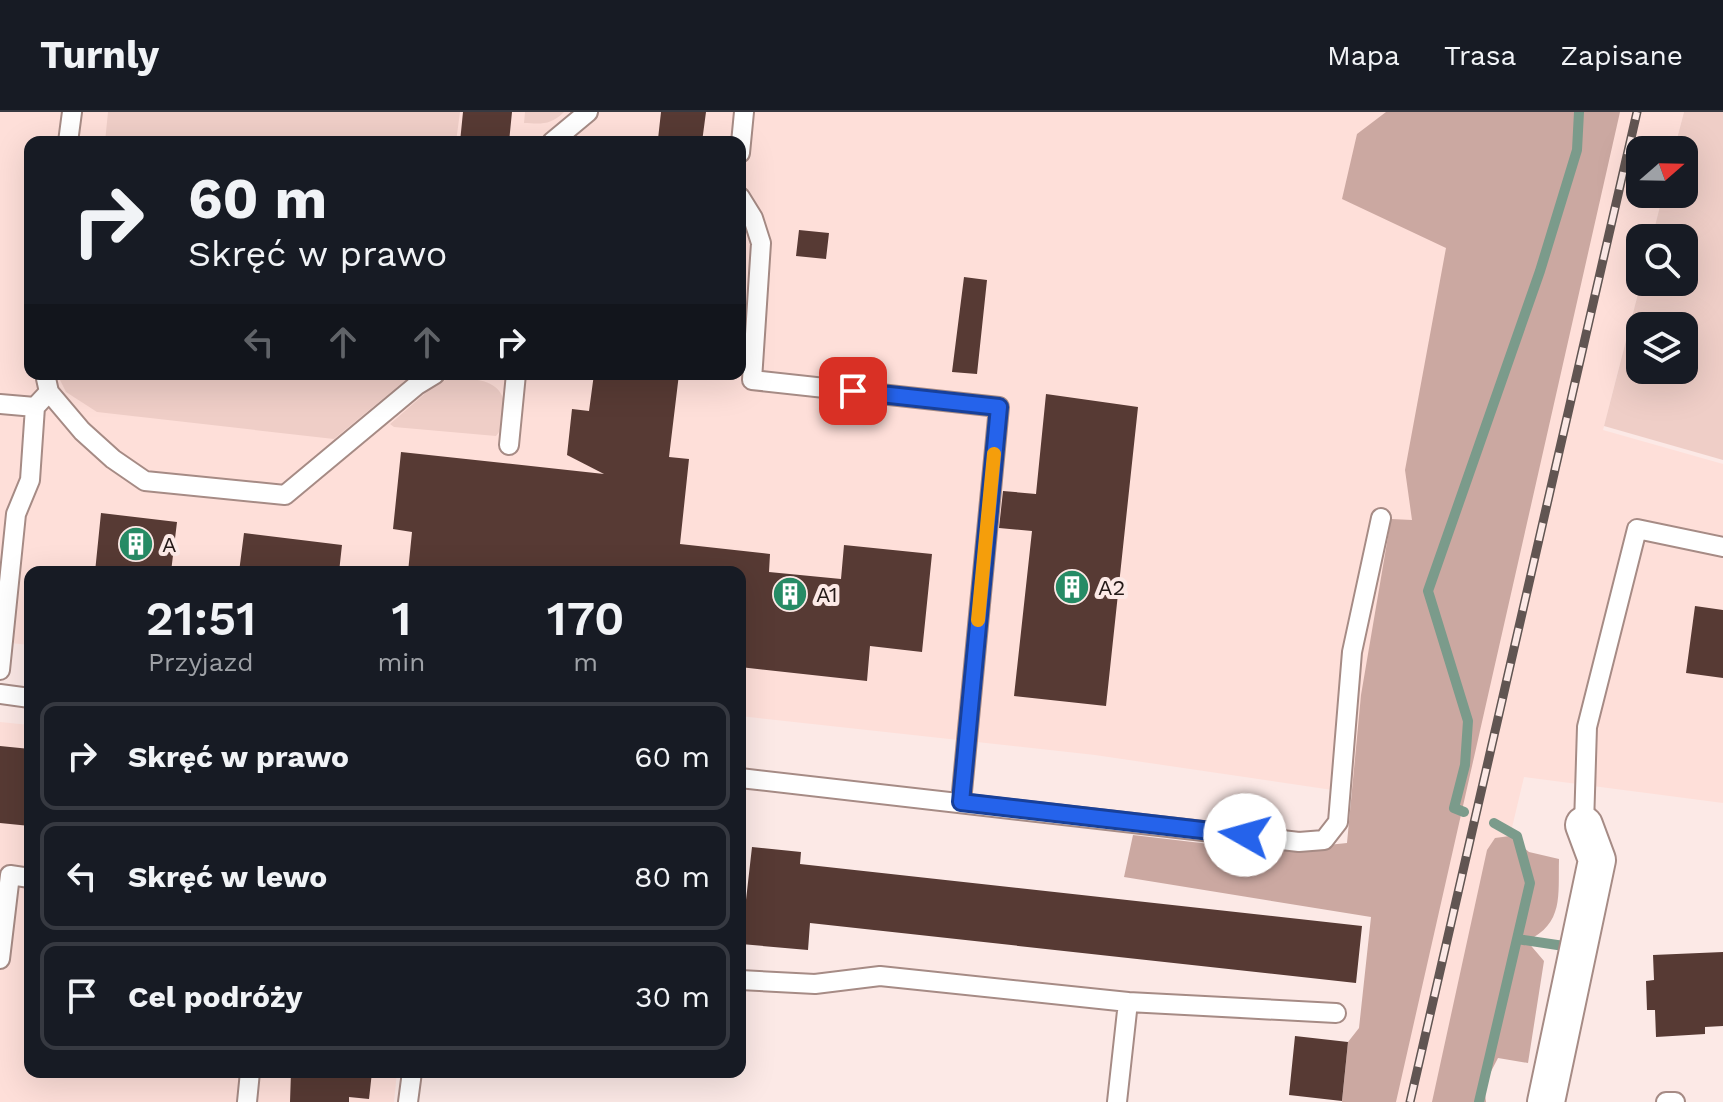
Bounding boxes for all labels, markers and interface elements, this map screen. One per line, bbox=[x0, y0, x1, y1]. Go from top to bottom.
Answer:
text: Turnly bbox=[40, 33, 159, 77]
text: Mapa bbox=[1327, 39, 1400, 72]
text: Trasa bbox=[1444, 39, 1516, 72]
text: Zapisane bbox=[1560, 39, 1683, 72]
north arrow bbox=[1626, 136, 1698, 208]
map controls bbox=[1626, 136, 1698, 384]
text: 60 m bbox=[188, 166, 327, 232]
icon: right bbox=[56, 168, 160, 272]
button: search bbox=[1626, 224, 1698, 296]
text: Skręć w prawo bbox=[188, 233, 447, 275]
button: layers bbox=[1626, 312, 1698, 384]
icon: left bbox=[237, 320, 281, 364]
icon: ahead bbox=[321, 320, 365, 364]
icon: ahead bbox=[405, 320, 449, 364]
icon: right bbox=[489, 320, 533, 364]
pin bbox=[819, 357, 887, 425]
icon: arrive bbox=[831, 369, 875, 413]
building icon: A bbox=[117, 525, 155, 563]
place label: A bbox=[162, 532, 177, 557]
building icon: A2 bbox=[1053, 568, 1091, 606]
building icon: A1 bbox=[771, 575, 809, 613]
place label: A2 bbox=[1098, 575, 1125, 600]
place label: A1 bbox=[816, 582, 838, 607]
text: 21:51 bbox=[145, 590, 256, 647]
text: 1 bbox=[391, 590, 411, 647]
text: 170 bbox=[547, 590, 625, 647]
text: Przyjazd bbox=[148, 647, 253, 677]
text: min bbox=[378, 647, 425, 677]
text: m bbox=[573, 647, 598, 677]
icon: right bbox=[60, 734, 104, 778]
text: Skręć w prawo bbox=[128, 739, 349, 774]
text: 60 m bbox=[634, 739, 710, 774]
position arrow bbox=[1203, 793, 1287, 877]
icon: left bbox=[60, 854, 104, 898]
text: Skręć w lewo bbox=[128, 859, 327, 894]
text: 80 m bbox=[634, 859, 710, 894]
icon: arrive bbox=[60, 974, 104, 1018]
text: Cel podróży bbox=[128, 979, 302, 1014]
text: 30 m bbox=[635, 979, 710, 1014]

